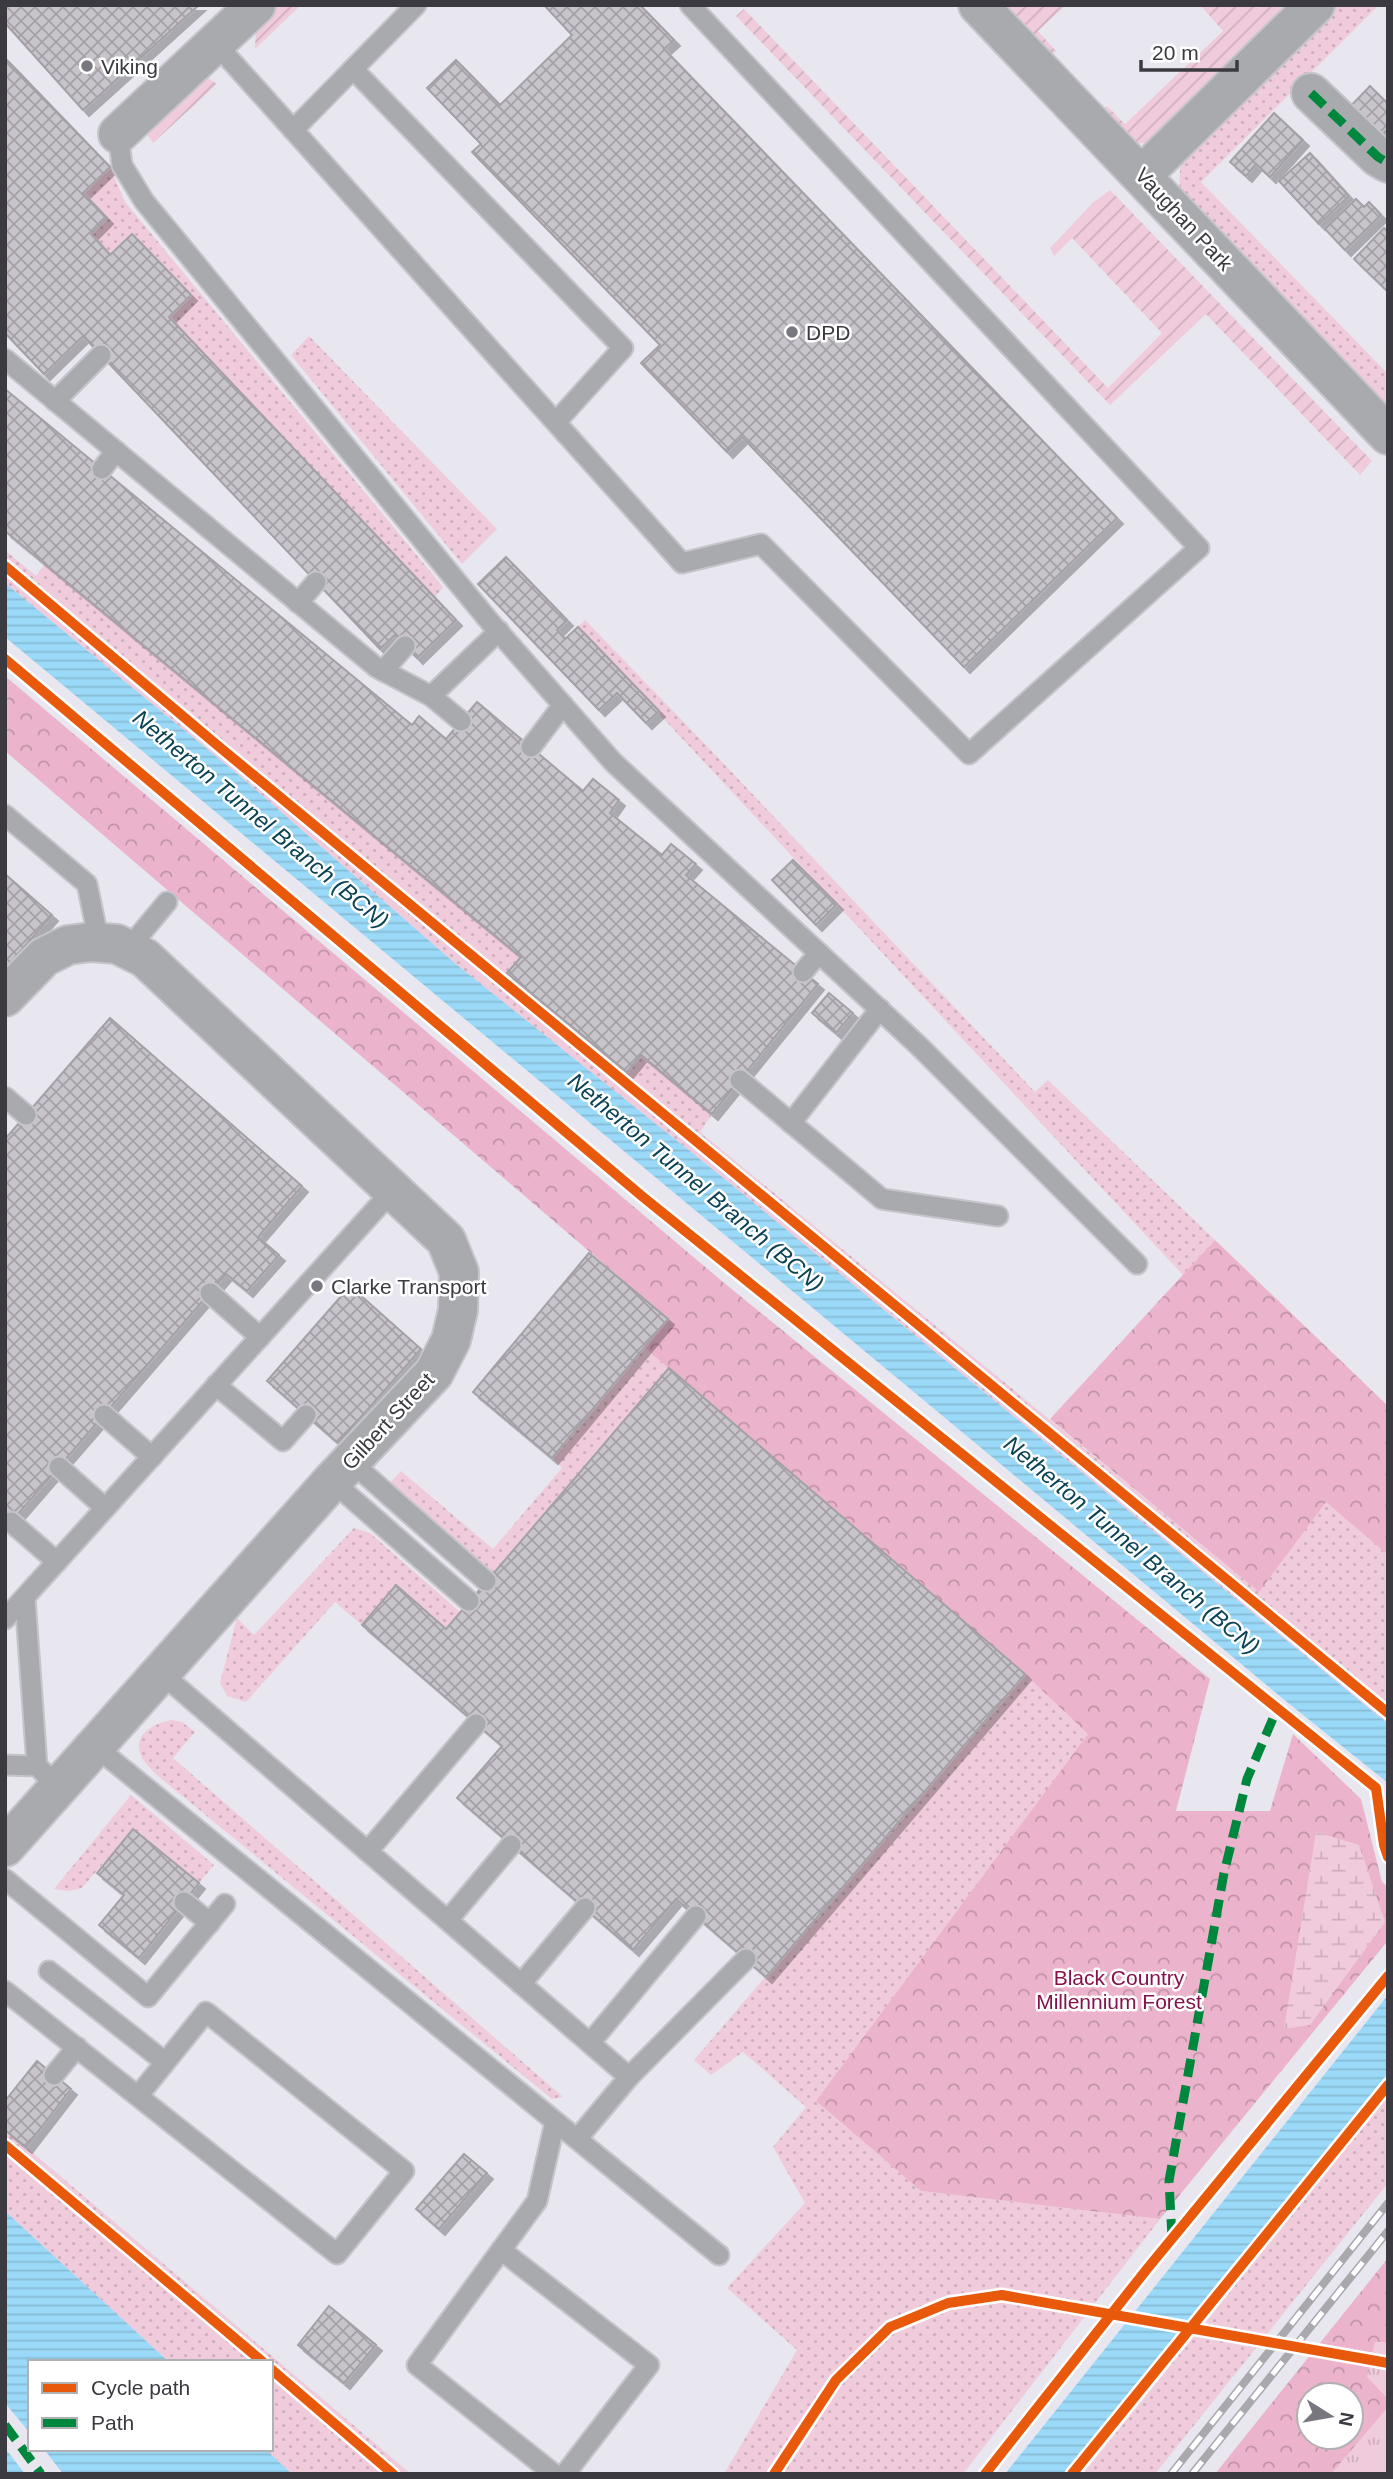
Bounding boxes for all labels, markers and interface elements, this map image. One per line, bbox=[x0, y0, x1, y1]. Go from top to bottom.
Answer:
scale bar bbox=[1141, 28, 1237, 72]
text: 20 m bbox=[1152, 41, 1199, 64]
place label: Viking bbox=[101, 55, 158, 78]
marker: Viking bbox=[79, 58, 95, 74]
street label: Vaughan Park bbox=[1131, 163, 1238, 275]
place label: DPD bbox=[806, 321, 850, 344]
marker: DPD bbox=[784, 324, 800, 340]
water label: Netherton Tunnel Branch (BCN) bbox=[128, 704, 394, 934]
water label: Netherton Tunnel Branch (BCN) bbox=[563, 1067, 829, 1297]
place label: Clarke Transport bbox=[331, 1275, 486, 1298]
marker: Clarke Transport bbox=[309, 1278, 325, 1294]
street label: Gilbert Street bbox=[337, 1368, 439, 1474]
water label: Netherton Tunnel Branch (BCN) bbox=[999, 1430, 1265, 1660]
park label: Black Country Millennium Forest bbox=[1036, 1966, 1202, 2013]
legend bbox=[28, 2360, 273, 2451]
text: Cycle path bbox=[91, 2376, 190, 2399]
north arrow bbox=[1295, 2381, 1365, 2451]
text: N bbox=[1335, 2410, 1358, 2428]
text: Path bbox=[91, 2411, 134, 2434]

